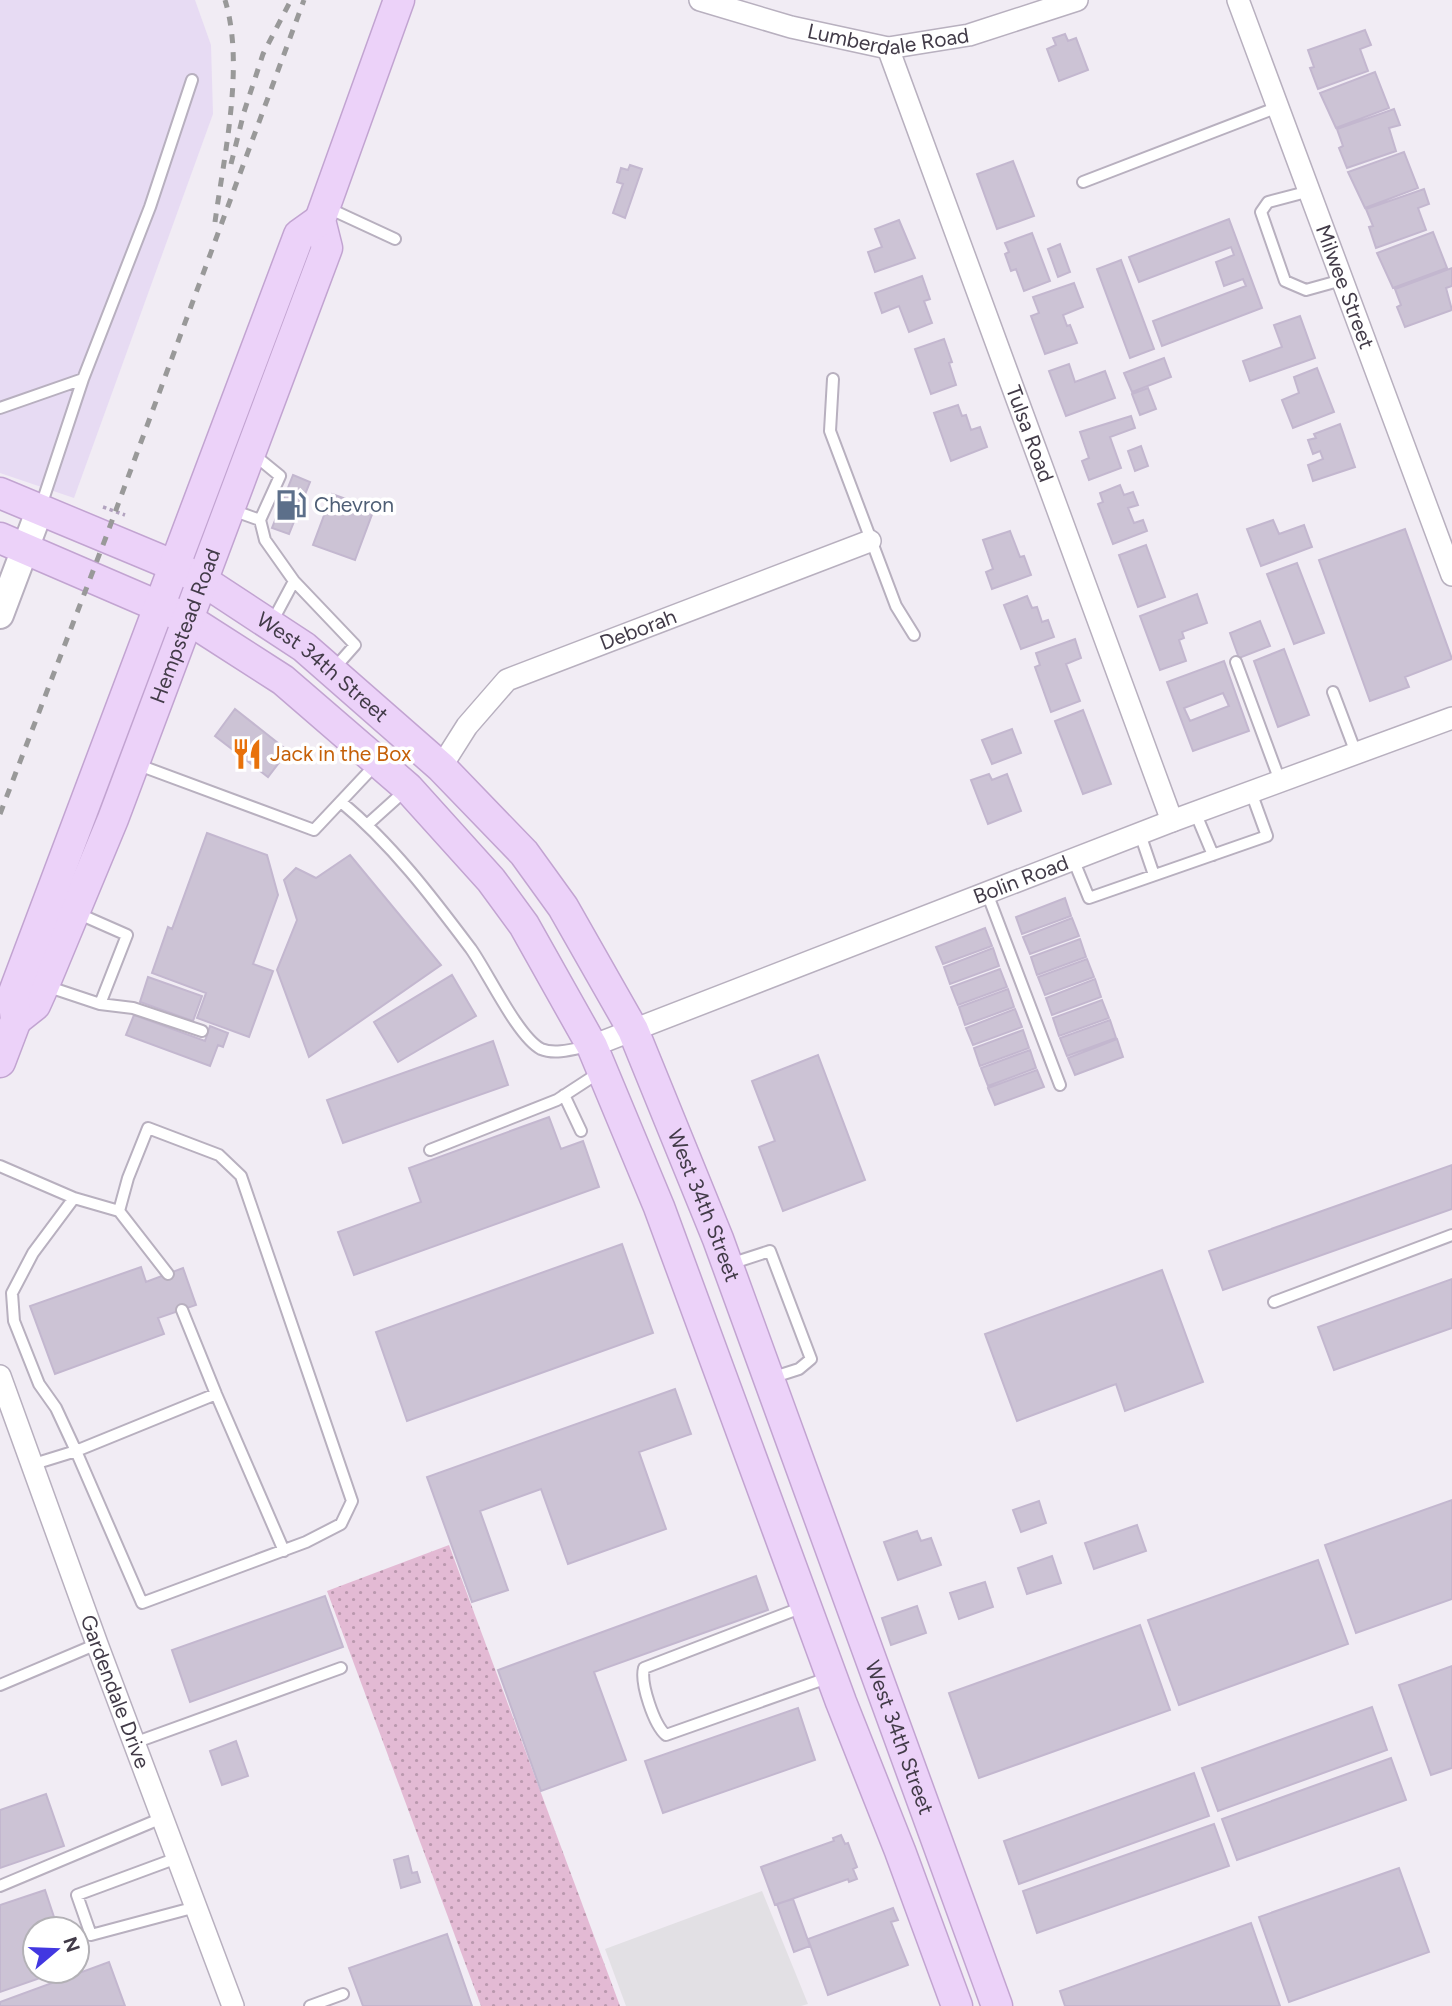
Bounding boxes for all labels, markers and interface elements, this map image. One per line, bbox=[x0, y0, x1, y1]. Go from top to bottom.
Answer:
street label: Lumberdale Road bbox=[805, 18, 971, 60]
street label: Milwee Street bbox=[1311, 221, 1380, 352]
street label: Tulsa Road bbox=[1001, 382, 1059, 485]
fuel station icon: Chevron bbox=[274, 488, 308, 522]
place label: Chevron bbox=[314, 492, 394, 517]
street label: Hempstead Road bbox=[144, 545, 225, 707]
street label: Deborah bbox=[596, 603, 680, 655]
street label: West 34th Street bbox=[252, 606, 394, 727]
restaurant icon: Jack in the Box bbox=[230, 737, 264, 771]
place label: Jack in the Box bbox=[270, 741, 411, 766]
street label: Bolin Road bbox=[970, 849, 1072, 909]
street label: West 34th Street bbox=[663, 1125, 745, 1285]
street label: Gardendale Drive bbox=[75, 1611, 156, 1772]
street label: West 34th Street bbox=[860, 1657, 939, 1818]
north arrow bbox=[21, 1915, 91, 1985]
text: N bbox=[58, 1934, 85, 1955]

